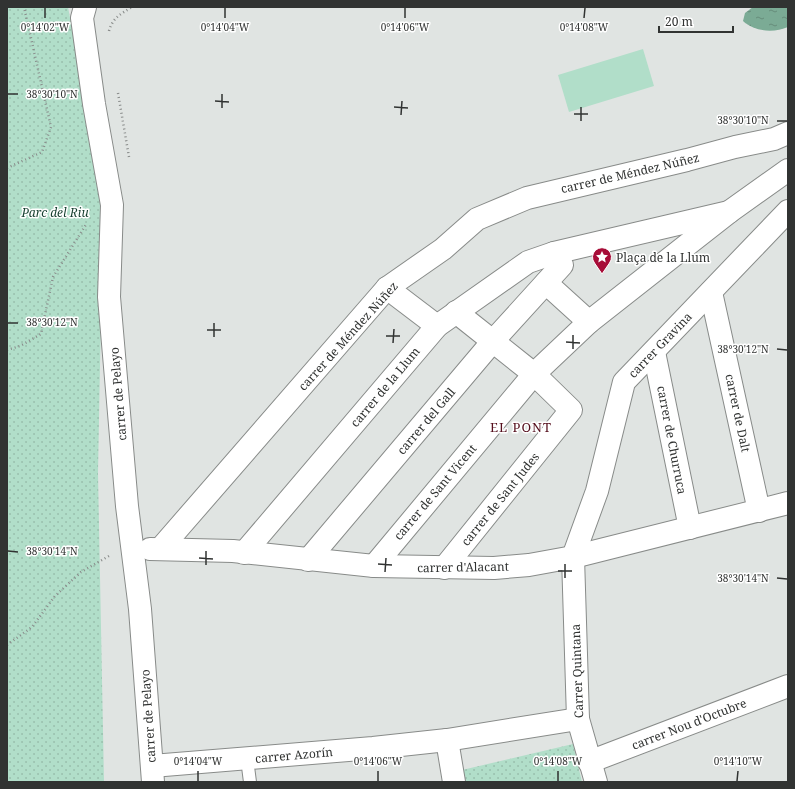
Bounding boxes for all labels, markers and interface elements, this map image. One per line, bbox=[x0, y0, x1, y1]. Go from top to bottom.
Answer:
scale bar bbox=[659, 8, 733, 34]
text: 20 m bbox=[665, 13, 693, 30]
text: 0°14'02"W bbox=[21, 20, 70, 34]
text: 0°14'04"W bbox=[201, 20, 250, 34]
text: 0°14'06"W bbox=[381, 20, 430, 34]
text: 0°14'08"W bbox=[560, 20, 609, 34]
text: 38°30'10"N bbox=[26, 87, 78, 101]
text: 38°30'10"N bbox=[717, 113, 769, 127]
street label: carrer de Méndez Núñez bbox=[559, 149, 701, 197]
park label: Parc del Riu bbox=[20, 204, 89, 221]
place icon: Plaça de la Llum bbox=[591, 246, 613, 274]
place label: Plaça de la Llum bbox=[616, 249, 710, 266]
street label: carrer de Méndez Núñez bbox=[294, 278, 402, 394]
street label: carrer Gravina bbox=[624, 308, 696, 382]
text: 38°30'12"N bbox=[26, 315, 78, 329]
text: 38°30'12"N bbox=[717, 342, 769, 356]
street label: carrer de la Llum bbox=[346, 343, 424, 431]
street label: carrer de Pelayo bbox=[105, 347, 131, 441]
street label: carrer de Dalt bbox=[721, 372, 755, 454]
street label: carrer del Gall bbox=[393, 384, 459, 458]
street label: carrer de Churruca bbox=[653, 384, 691, 496]
district label: EL PONT bbox=[490, 418, 552, 436]
street label: carrer de Sant Vicent bbox=[390, 440, 480, 544]
street label: carrer de Sant Judes bbox=[457, 449, 543, 549]
text: 38°30'14"N bbox=[26, 544, 78, 558]
street label: carrer d'Alacant bbox=[417, 558, 509, 576]
text: 38°30'14"N bbox=[717, 571, 769, 585]
street label: Carrer Quintana bbox=[567, 623, 587, 718]
street label: carrer de Pelayo bbox=[136, 669, 160, 763]
street label: carrer Nou d'Octubre bbox=[629, 694, 749, 754]
street label: carrer Azorín bbox=[254, 743, 334, 767]
text: 0°14'04"W bbox=[174, 754, 223, 768]
text: 0°14'06"W bbox=[354, 754, 403, 768]
text: 0°14'08"W bbox=[534, 754, 583, 768]
text: 0°14'10"W bbox=[714, 754, 763, 768]

